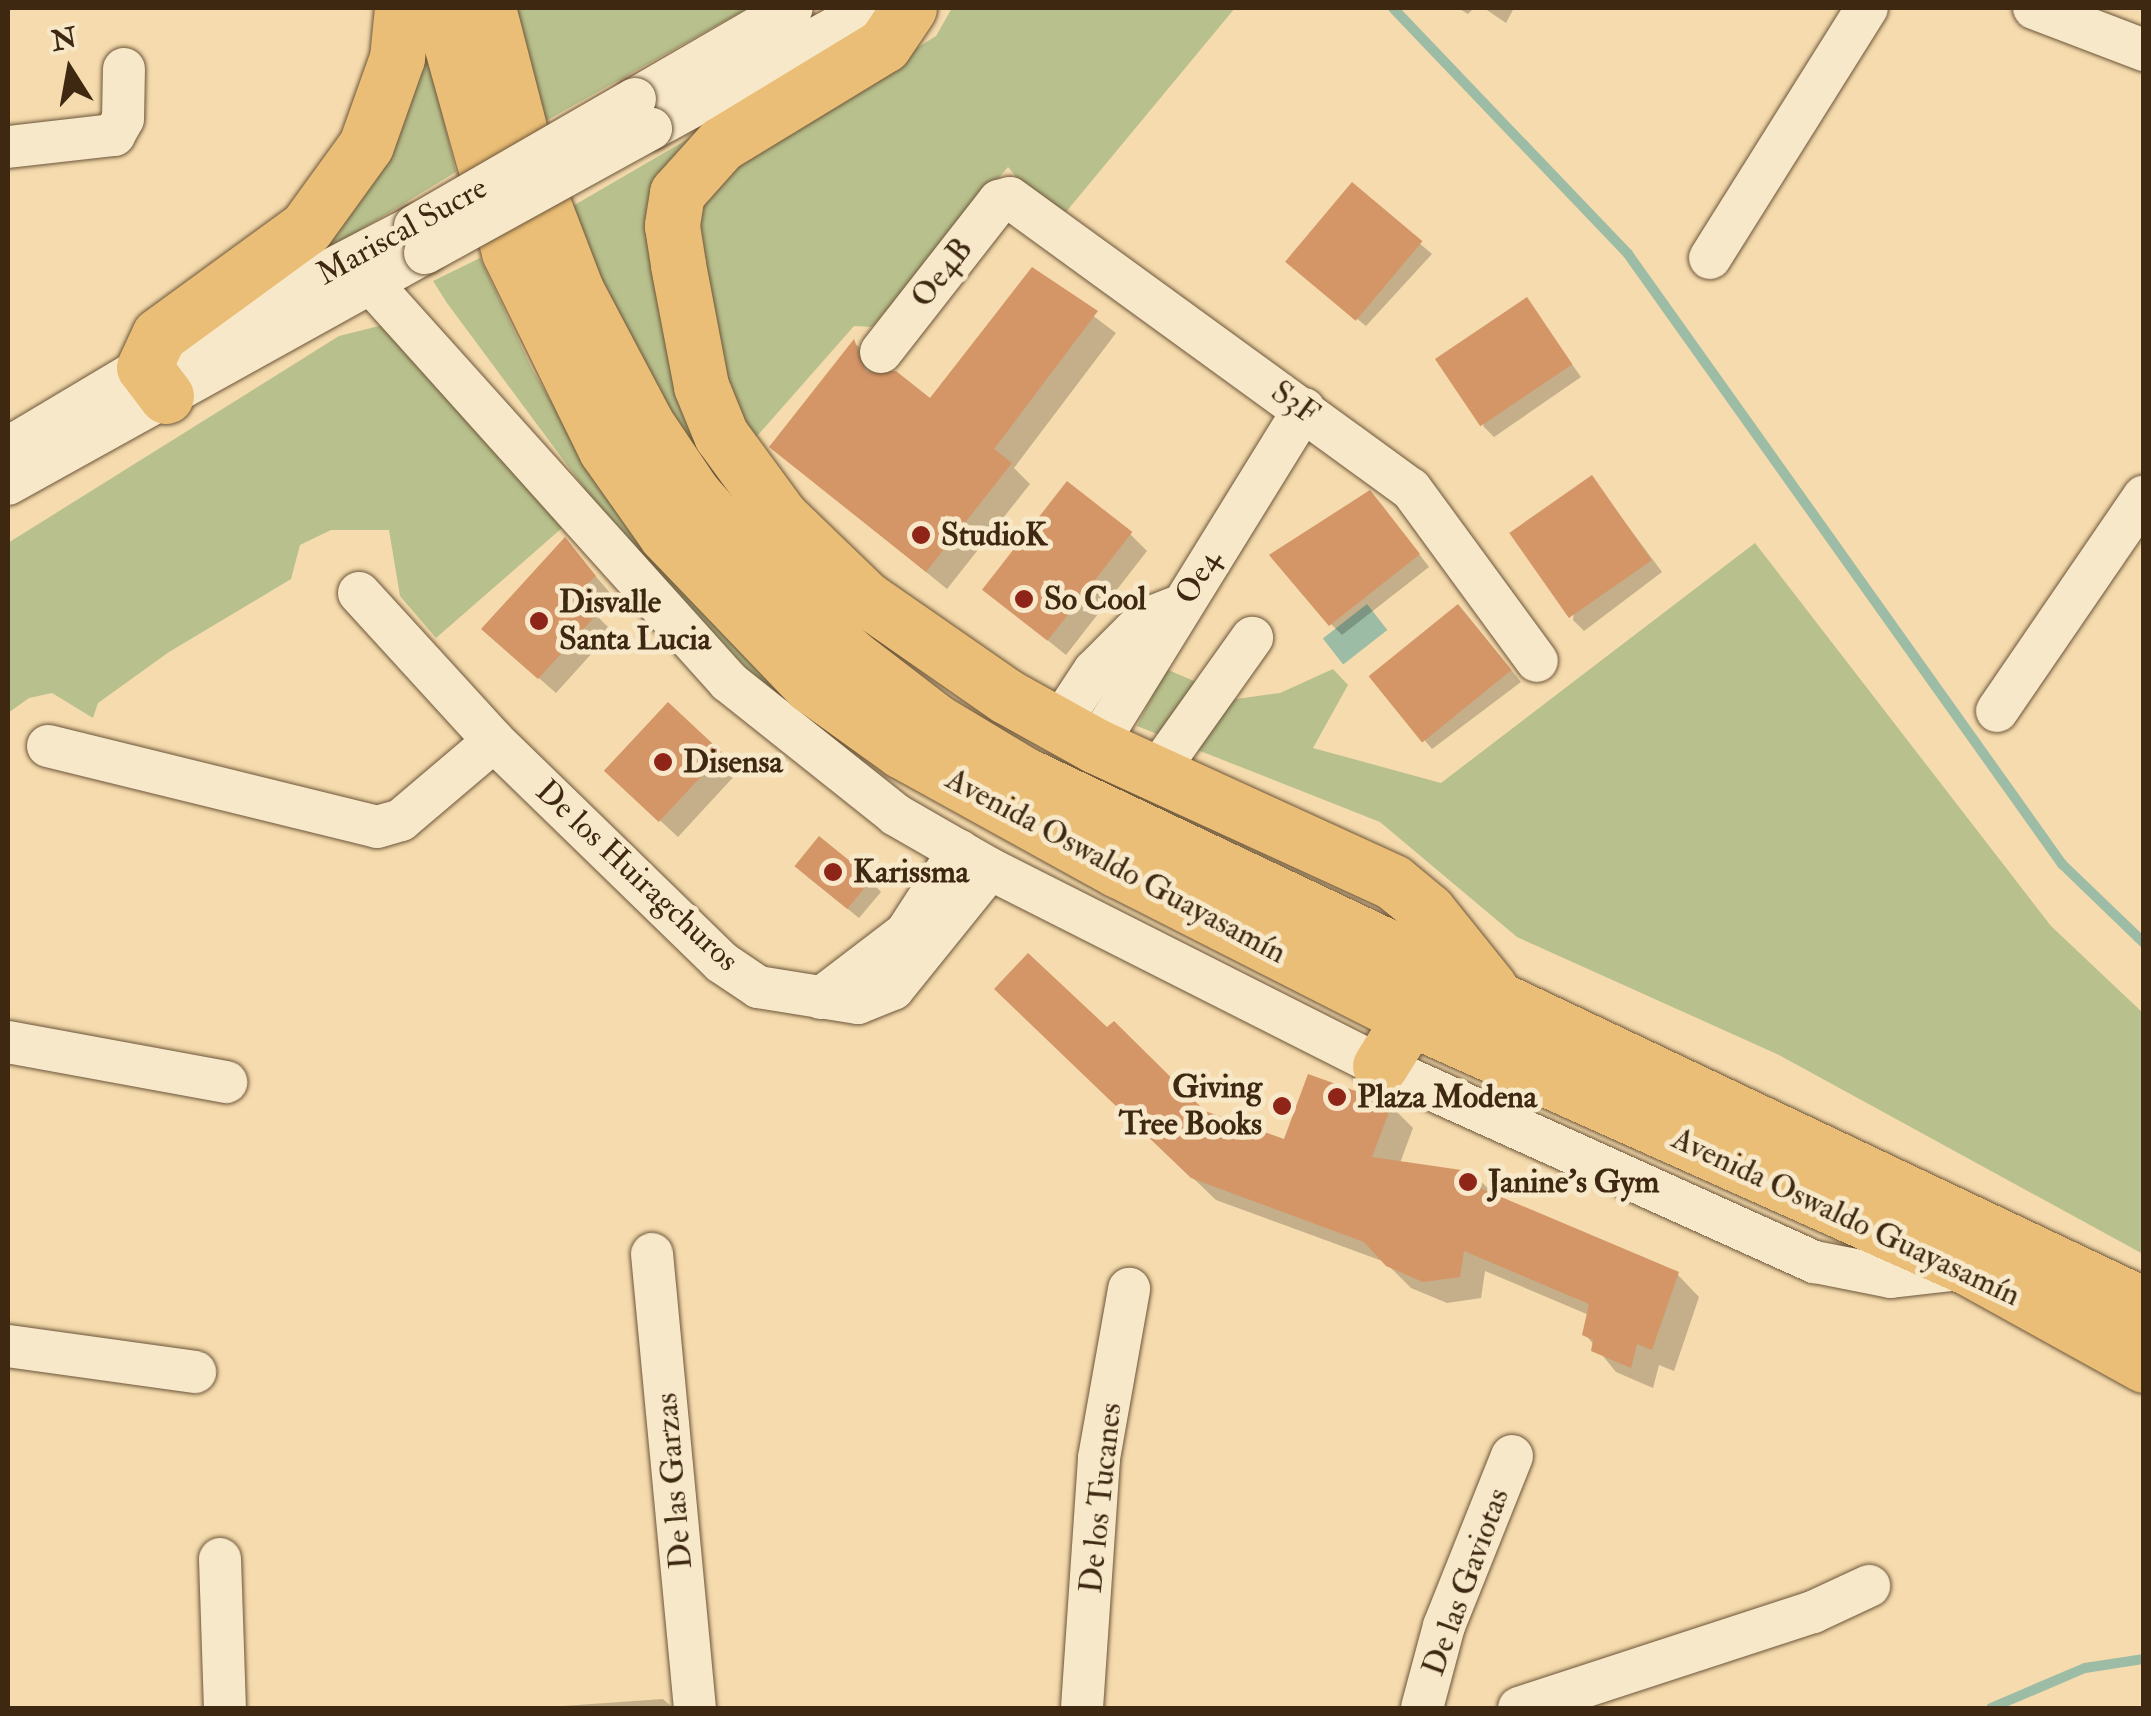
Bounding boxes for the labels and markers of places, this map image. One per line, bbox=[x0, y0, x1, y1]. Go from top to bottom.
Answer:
place label: StudioK bbox=[941, 516, 1047, 554]
marker: StudioK bbox=[910, 524, 932, 546]
place label: So Cool bbox=[1044, 580, 1146, 618]
place label: Disvalle Santa Lucia bbox=[559, 584, 711, 659]
marker: So Cool bbox=[1013, 588, 1035, 610]
marker: Disvalle Santa Lucia bbox=[528, 610, 550, 632]
place label: Disensa bbox=[683, 743, 783, 781]
marker: Disensa bbox=[652, 751, 674, 773]
place label: Karissma bbox=[853, 853, 969, 891]
marker: Karissma bbox=[822, 861, 844, 883]
place label: Giving Tree Books bbox=[1119, 1069, 1262, 1144]
place label: Plaza Modena bbox=[1357, 1078, 1537, 1116]
marker: Plaza Modena bbox=[1326, 1086, 1348, 1108]
marker: Giving Tree Books bbox=[1271, 1095, 1293, 1117]
place label: Janine's Gym bbox=[1488, 1163, 1659, 1201]
marker: Janine's Gym bbox=[1457, 1171, 1479, 1193]

